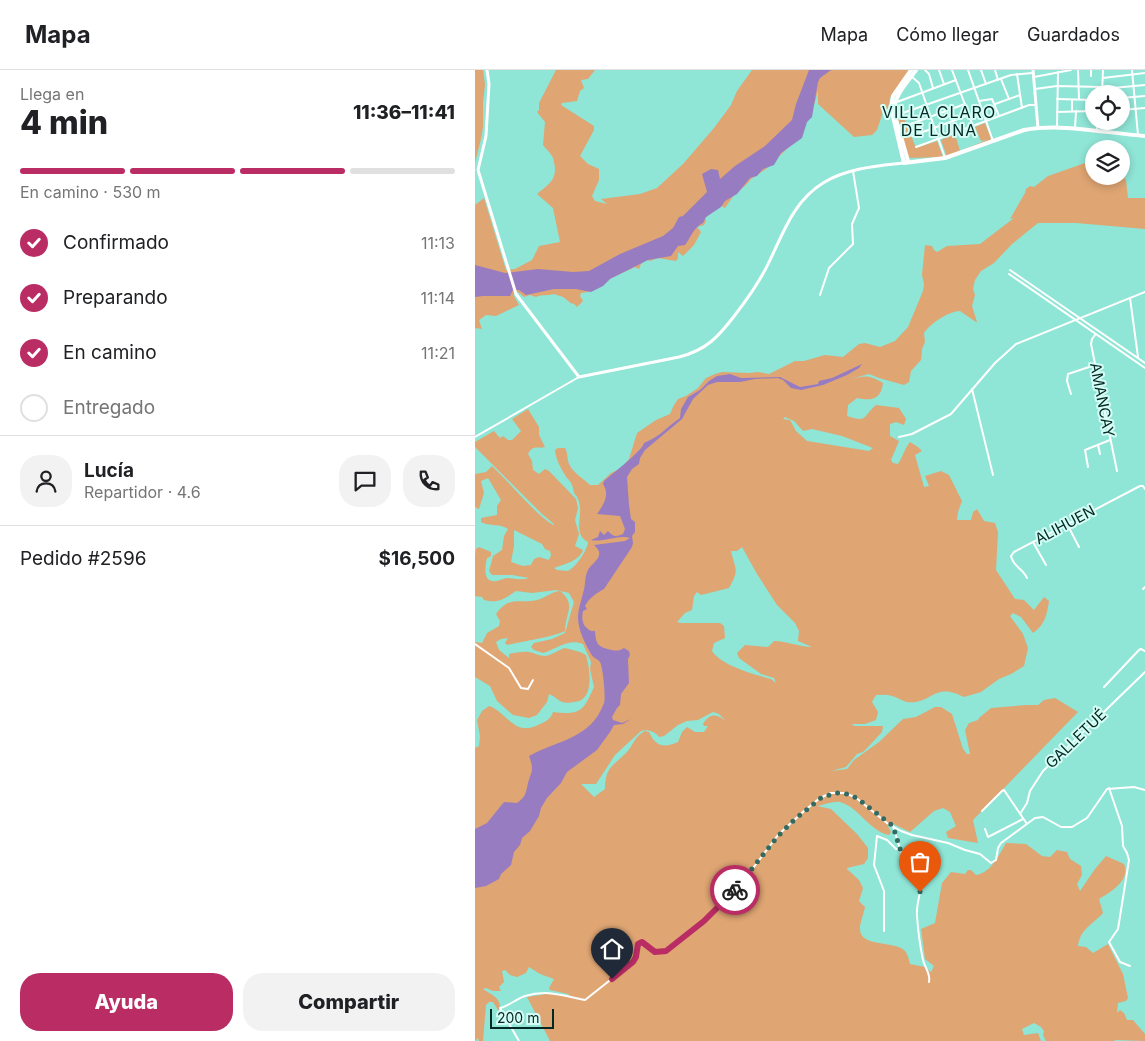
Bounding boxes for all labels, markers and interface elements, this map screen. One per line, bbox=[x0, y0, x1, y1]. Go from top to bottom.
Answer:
text: Mapa bbox=[25, 20, 91, 49]
text: Mapa bbox=[821, 24, 868, 45]
text: Cómo llegar bbox=[896, 24, 999, 45]
text: Guardados bbox=[1027, 24, 1120, 45]
text: Llega en bbox=[20, 84, 84, 104]
map controls bbox=[1085, 85, 1130, 185]
button: locate bbox=[1085, 85, 1130, 130]
text: 11:36–11:41 bbox=[353, 101, 455, 124]
district label: VILLA CLARO DE LUNA bbox=[882, 102, 996, 140]
text: 4 min bbox=[20, 103, 108, 142]
button: layers bbox=[1085, 140, 1130, 185]
text: En camino · 530 m bbox=[20, 182, 161, 202]
icon: check bbox=[20, 229, 48, 257]
text: Confirmado bbox=[63, 231, 169, 254]
text: 11:13 bbox=[421, 233, 455, 253]
icon: check bbox=[20, 284, 48, 312]
text: Preparando bbox=[63, 286, 168, 309]
text: 11:14 bbox=[421, 288, 455, 308]
icon: check bbox=[20, 339, 48, 367]
text: En camino bbox=[63, 341, 157, 364]
text: 11:21 bbox=[421, 343, 455, 363]
street label: AMANCAY bbox=[1086, 361, 1119, 439]
text: Entregado bbox=[63, 396, 155, 419]
button: person bbox=[20, 455, 72, 507]
button: chat bbox=[339, 455, 391, 507]
button: phone bbox=[403, 455, 455, 507]
text: Lucía bbox=[84, 459, 134, 482]
text: Repartidor · 4.6 bbox=[84, 482, 201, 502]
street label: ALIHUEN bbox=[1031, 501, 1098, 548]
text: Pedido #2596 bbox=[20, 547, 146, 570]
text: $16,500 bbox=[379, 547, 455, 570]
street label: GALLETUÉ bbox=[1041, 705, 1110, 772]
pin bbox=[899, 841, 941, 892]
icon: bag bbox=[906, 848, 934, 876]
courier bbox=[710, 865, 760, 915]
icon: bike bbox=[721, 876, 749, 904]
pin bbox=[591, 928, 633, 979]
icon: home bbox=[598, 935, 626, 963]
button: Ayuda bbox=[20, 973, 233, 1031]
button: Compartir bbox=[243, 973, 455, 1031]
scale bar bbox=[490, 1006, 554, 1029]
text: 200 m bbox=[497, 1009, 539, 1026]

